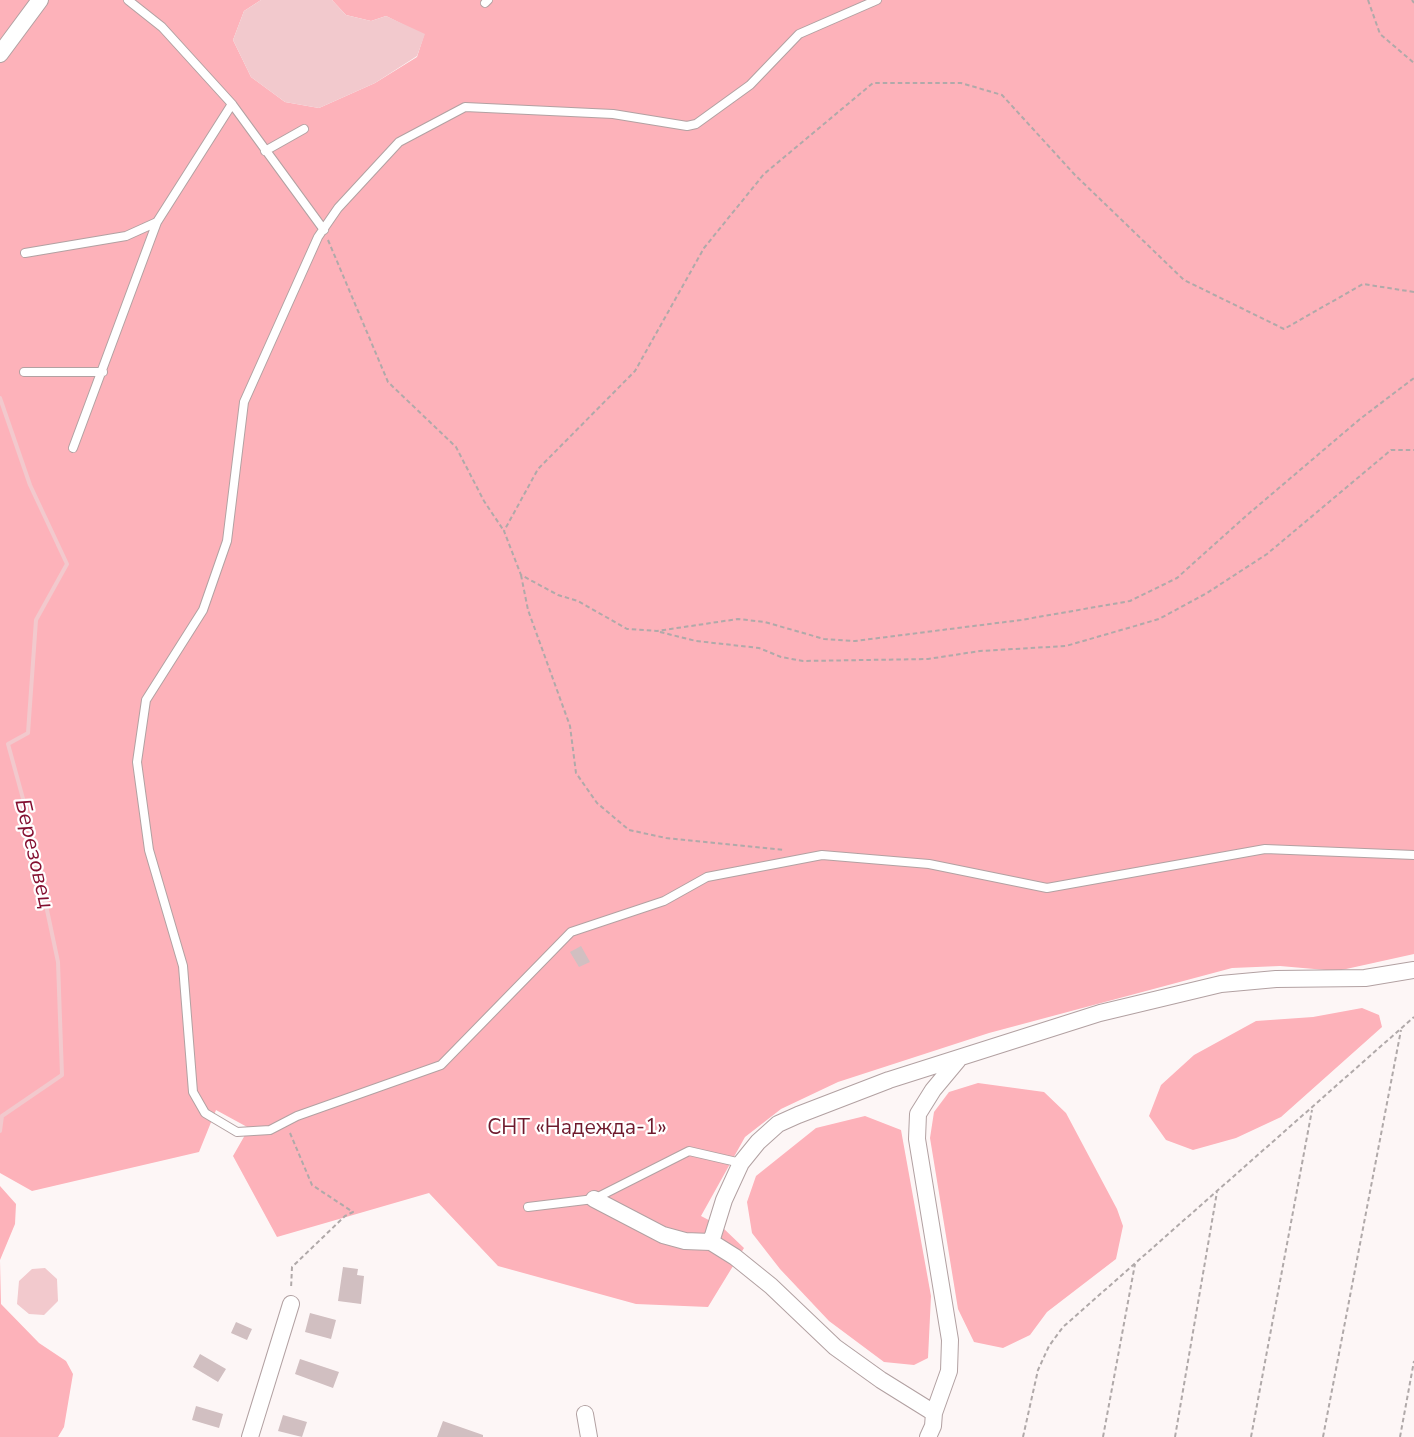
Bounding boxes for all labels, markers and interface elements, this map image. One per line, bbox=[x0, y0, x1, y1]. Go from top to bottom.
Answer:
water label: Березовец bbox=[8, 797, 58, 911]
park label: СНТ «Надежда-1» bbox=[487, 1116, 667, 1142]

